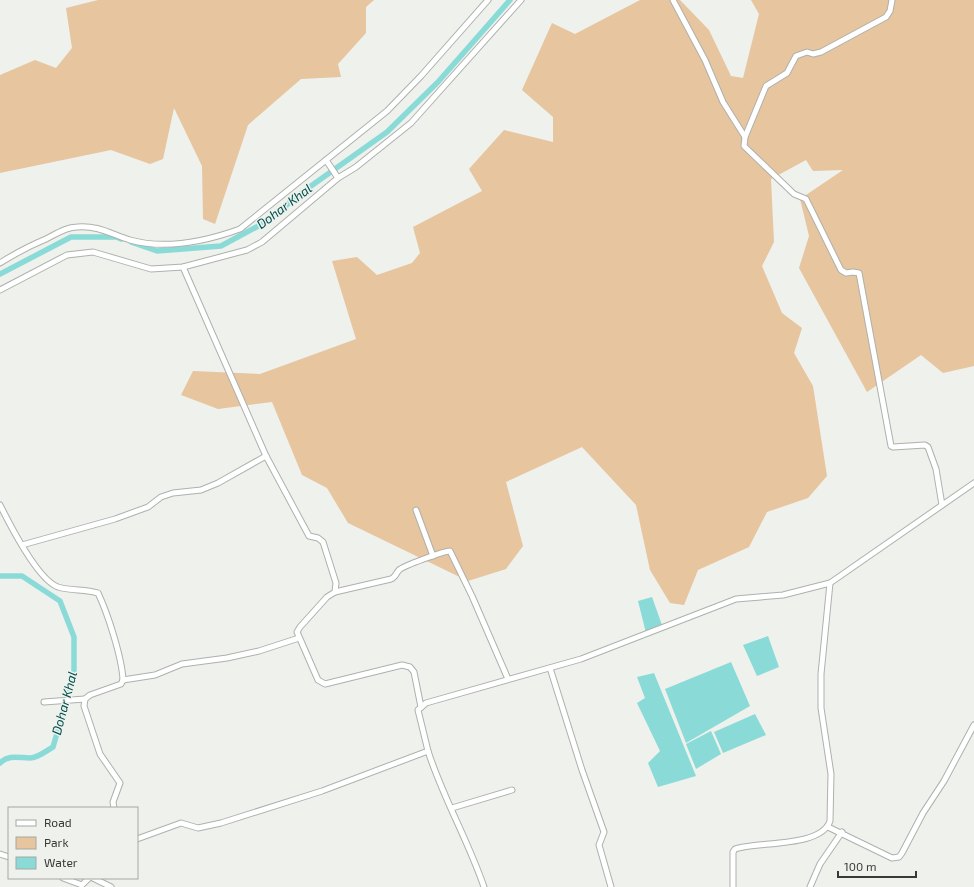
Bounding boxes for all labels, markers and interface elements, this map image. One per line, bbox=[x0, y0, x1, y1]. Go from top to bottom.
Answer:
water label: Dohar Khal bbox=[253, 180, 315, 232]
water label: Dohar Khal bbox=[48, 669, 80, 737]
legend bbox=[8, 807, 138, 879]
text: Road bbox=[44, 815, 72, 829]
text: Park bbox=[44, 835, 69, 849]
scale bar bbox=[838, 853, 916, 879]
text: Water bbox=[44, 855, 78, 869]
text: 100 m bbox=[844, 859, 876, 873]

